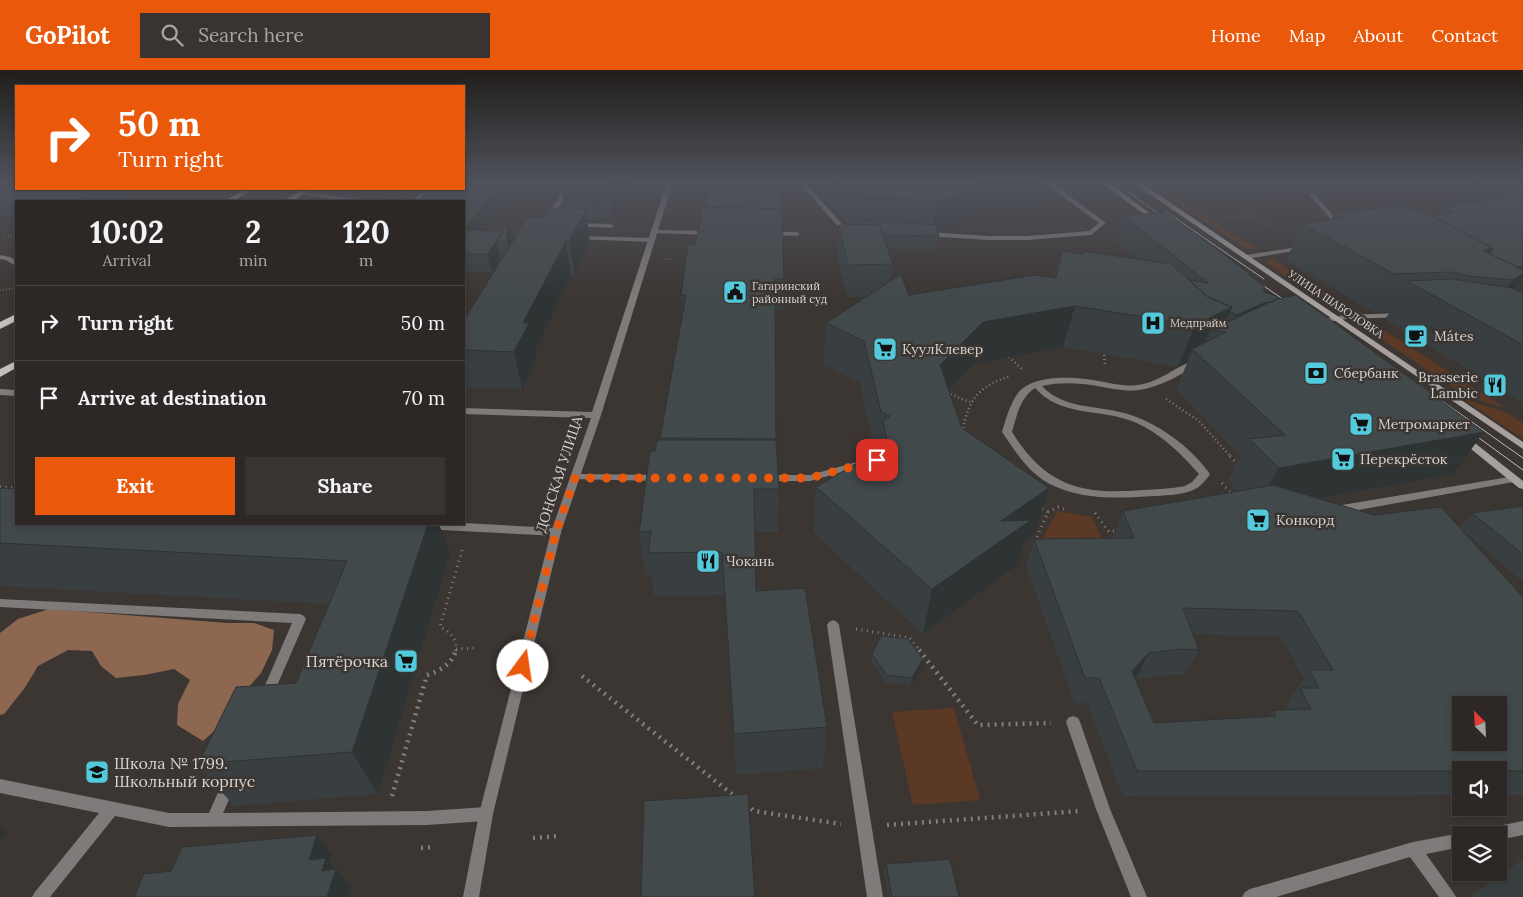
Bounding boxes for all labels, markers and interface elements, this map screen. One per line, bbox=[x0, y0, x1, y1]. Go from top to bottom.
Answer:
search box bbox=[140, 13, 490, 58]
text: GoPilot bbox=[25, 20, 110, 51]
icon: search bbox=[158, 21, 186, 49]
text: Search here bbox=[198, 23, 304, 47]
text: Home bbox=[1211, 24, 1261, 47]
text: Map bbox=[1289, 24, 1325, 47]
text: About bbox=[1353, 24, 1403, 47]
text: Contact bbox=[1431, 24, 1498, 47]
text: 50 m bbox=[118, 101, 201, 146]
icon: right bbox=[35, 105, 100, 170]
text: Turn right bbox=[118, 145, 223, 173]
text: 10:02 bbox=[90, 213, 164, 251]
text: 2 bbox=[245, 213, 261, 251]
text: 120 bbox=[343, 213, 390, 251]
text: Arrival bbox=[103, 250, 151, 270]
text: min bbox=[239, 250, 268, 270]
text: m bbox=[359, 250, 373, 270]
street label: УЛИЦА ШАБОЛОВКА bbox=[1285, 266, 1387, 342]
public building icon: Гагаринский районный суд bbox=[722, 279, 748, 305]
place label: Гагаринский районный суд bbox=[752, 279, 828, 306]
icon: right bbox=[35, 309, 63, 337]
hospital icon: Медпрайм bbox=[1140, 310, 1166, 336]
text: Turn right bbox=[78, 311, 174, 335]
text: 50 m bbox=[401, 311, 445, 335]
place label: Медпрайм bbox=[1170, 316, 1227, 330]
cafe icon: Mátes bbox=[1403, 323, 1429, 349]
place label: Mátes bbox=[1434, 327, 1473, 345]
supermarket icon: КуулКлевер bbox=[872, 336, 898, 362]
place label: КуулКлевер bbox=[902, 340, 983, 358]
bank icon: Сбербанк bbox=[1303, 360, 1329, 386]
place label: Сбербанк bbox=[1334, 364, 1399, 382]
place label: Brasserie Lambic bbox=[1418, 368, 1478, 402]
restaurant icon: Brasserie Lambic bbox=[1482, 372, 1508, 398]
icon: arrive bbox=[35, 384, 63, 412]
text: Arrive at destination bbox=[78, 386, 267, 410]
text: 70 m bbox=[402, 386, 445, 410]
supermarket icon: Метромаркет bbox=[1348, 411, 1374, 437]
street label: ДОНСКАЯ УЛИЦА bbox=[532, 413, 586, 534]
place label: Метромаркет bbox=[1378, 415, 1470, 433]
pin bbox=[856, 439, 898, 481]
icon: arrive bbox=[863, 446, 891, 474]
supermarket icon: Перекрёсток bbox=[1330, 446, 1356, 472]
place label: Перекрёсток bbox=[1360, 450, 1448, 468]
button: Exit bbox=[35, 457, 235, 515]
button: Share bbox=[245, 457, 445, 515]
supermarket icon: Конкорд bbox=[1245, 507, 1271, 533]
place label: Конкорд bbox=[1276, 511, 1335, 529]
restaurant icon: Чокань bbox=[695, 548, 721, 574]
place label: Чокань bbox=[726, 552, 774, 570]
position arrow bbox=[496, 639, 548, 691]
supermarket icon: Пятёрочка bbox=[393, 648, 419, 674]
place label: Пятёрочка bbox=[306, 651, 388, 671]
north arrow bbox=[1452, 696, 1508, 751]
map controls bbox=[1452, 696, 1507, 881]
place label: Школа № 1799. Школьный корпус bbox=[114, 753, 255, 791]
school or university icon: Школа № 1799. Школьный корпус bbox=[84, 759, 110, 785]
button: sound bbox=[1452, 761, 1507, 816]
button: layers bbox=[1452, 826, 1507, 881]

